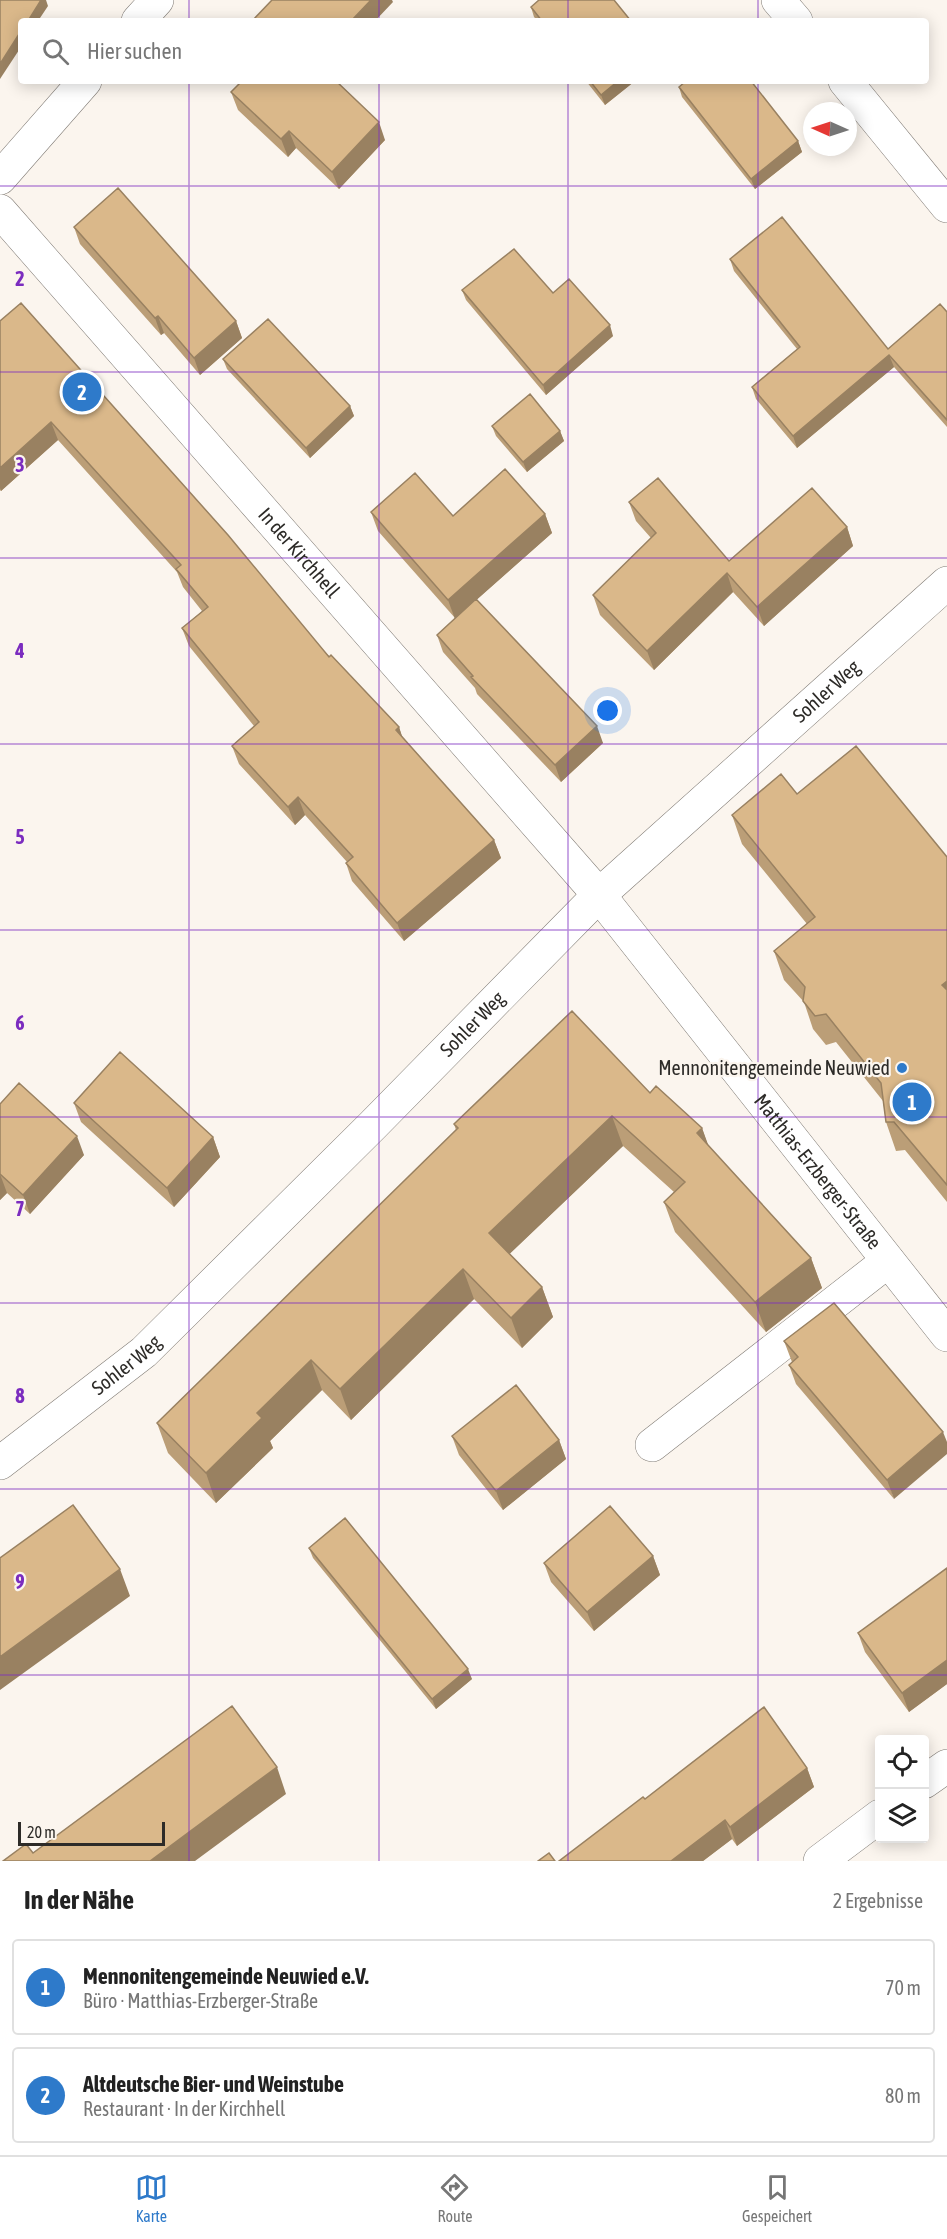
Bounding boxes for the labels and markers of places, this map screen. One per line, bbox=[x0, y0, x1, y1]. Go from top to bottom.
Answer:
pin: 2 bbox=[62, 370, 101, 414]
place label: Mennonitengemeinde Neuwied bbox=[658, 1056, 890, 1079]
marker: Mennonitengemeinde Neuwied bbox=[895, 1061, 909, 1075]
pin: 1 bbox=[892, 1080, 932, 1124]

